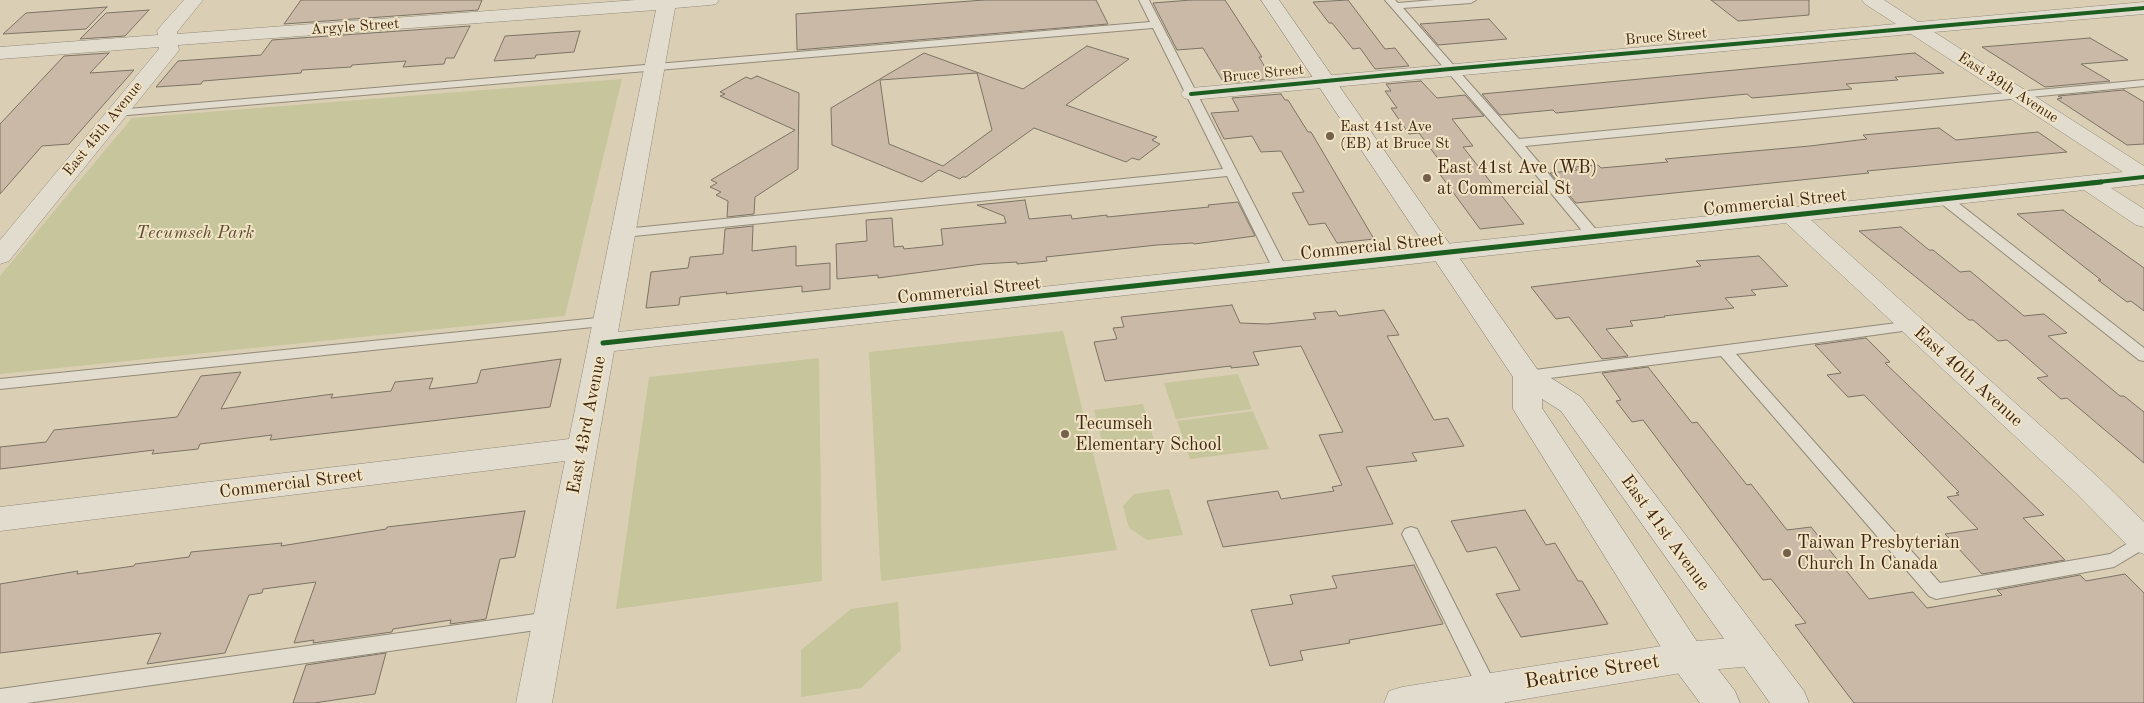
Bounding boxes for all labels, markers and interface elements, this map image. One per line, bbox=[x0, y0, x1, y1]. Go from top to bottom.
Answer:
street label: Argyle Street bbox=[310, 15, 400, 39]
street label: Bruce Street bbox=[1624, 24, 1708, 50]
street label: East 39th Avenue bbox=[1954, 49, 2062, 127]
street label: Bruce Street bbox=[1221, 61, 1305, 87]
street label: East 45th Avenue bbox=[59, 78, 147, 180]
place label: East 41st Ave (EB) at Bruce St bbox=[1340, 118, 1450, 153]
marker: East 41st Ave (EB) at Bruce St bbox=[1324, 130, 1336, 142]
place label: East 41st Ave (WB) at Commercial St bbox=[1437, 157, 1597, 200]
marker: East 41st Ave (WB) at Commercial St bbox=[1421, 172, 1433, 184]
street label: Commercial Street bbox=[1702, 185, 1848, 221]
park label: Tecumseh Park bbox=[136, 222, 254, 244]
street label: Commercial Street bbox=[1299, 229, 1445, 265]
street label: Commercial Street bbox=[896, 273, 1042, 309]
street label: East 40th Avenue bbox=[1909, 322, 2027, 432]
street label: East 43rd Avenue bbox=[563, 354, 611, 496]
place label: Tecumseh Elementary School bbox=[1075, 413, 1222, 456]
marker: Tecumseh Elementary School bbox=[1059, 428, 1071, 440]
street label: Commercial Street bbox=[218, 464, 364, 504]
street label: East 41st Avenue bbox=[1616, 471, 1714, 595]
place label: Taiwan Presbyterian Church In Canada bbox=[1797, 532, 1960, 574]
marker: Taiwan Presbyterian Church In Canada bbox=[1781, 547, 1793, 559]
street label: Beatrice Street bbox=[1523, 649, 1661, 695]

